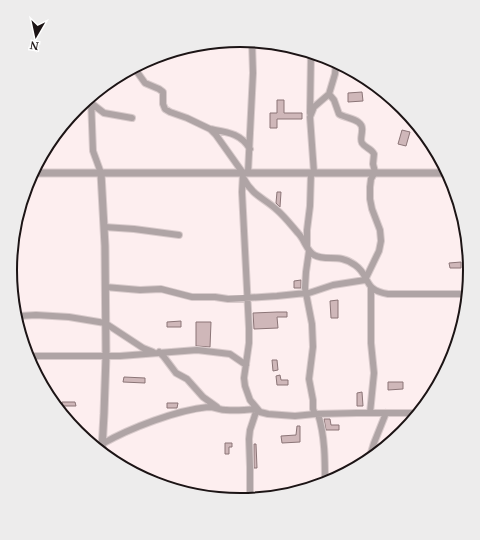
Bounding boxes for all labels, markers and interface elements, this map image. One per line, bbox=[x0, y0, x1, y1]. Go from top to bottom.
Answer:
north arrow bbox=[16, 16, 56, 56]
text: N bbox=[29, 38, 40, 54]

